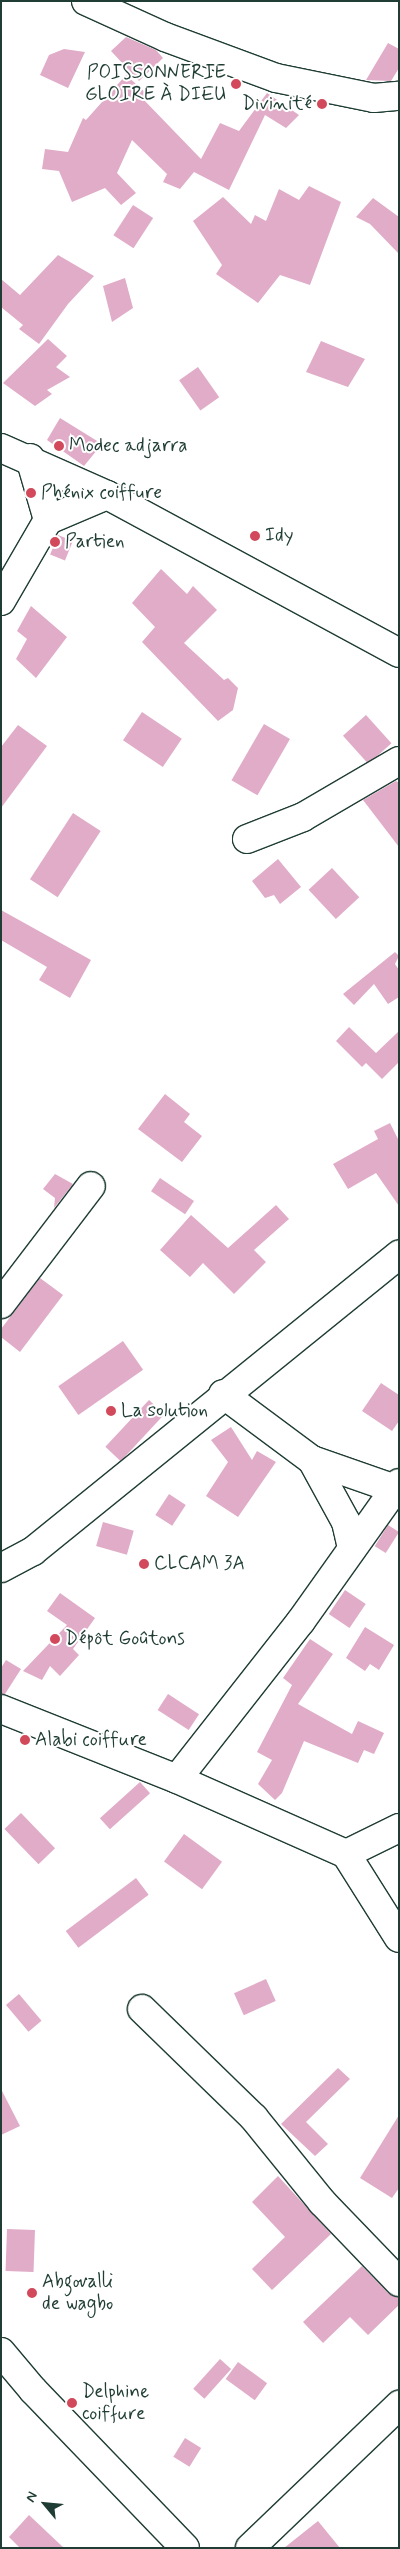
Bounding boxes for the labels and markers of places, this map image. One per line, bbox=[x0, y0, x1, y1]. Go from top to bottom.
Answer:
place label: POISSONNERIE GLOIRE À DIEU bbox=[85, 62, 226, 106]
marker: POISSONNERIE GLOIRE À DIEU bbox=[230, 78, 242, 90]
place label: Divinité bbox=[242, 93, 312, 115]
marker: Divinité bbox=[316, 98, 328, 110]
place label: Modec adjarra bbox=[69, 435, 187, 457]
marker: Modec adjarra bbox=[53, 440, 65, 452]
place label: Phénix coiffure bbox=[41, 482, 163, 504]
marker: Phénix coiffure bbox=[25, 487, 37, 499]
place label: Idy bbox=[265, 525, 293, 547]
marker: Idy bbox=[249, 530, 261, 542]
place label: Partien bbox=[65, 531, 125, 553]
marker: Partien bbox=[49, 536, 61, 548]
place label: La solution bbox=[121, 1400, 205, 1422]
marker: La solution bbox=[105, 1405, 117, 1417]
place label: CLCAM 3A bbox=[154, 1553, 245, 1575]
marker: CLCAM 3A bbox=[138, 1558, 150, 1570]
place label: Dépôt Goûtons bbox=[65, 1628, 185, 1650]
marker: Dépôt Goûtons bbox=[49, 1633, 61, 1645]
place label: Alabi coiffure bbox=[35, 1729, 145, 1751]
marker: Alabi coiffure bbox=[19, 1734, 31, 1746]
place label: Abgovalli de wagbo bbox=[42, 2271, 115, 2315]
marker: Abgovalli de wagbo bbox=[26, 2287, 38, 2299]
place label: Delphine coiffure bbox=[82, 2381, 149, 2425]
marker: Delphine coiffure bbox=[66, 2397, 78, 2409]

